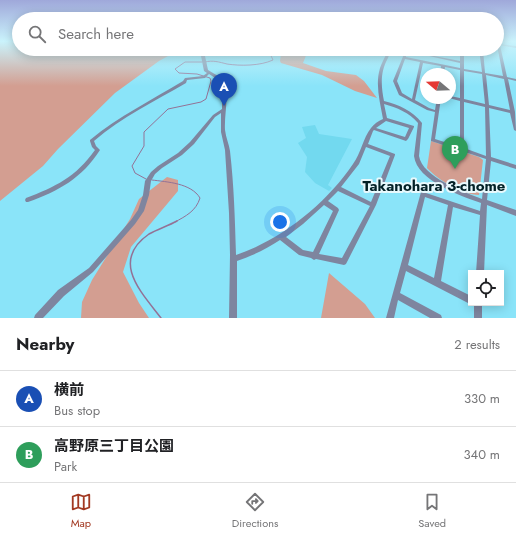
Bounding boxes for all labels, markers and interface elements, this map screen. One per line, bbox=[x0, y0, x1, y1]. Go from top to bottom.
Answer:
search box bbox=[12, 12, 504, 56]
icon: search bbox=[26, 23, 48, 45]
text: Search here bbox=[58, 23, 134, 45]
north arrow bbox=[420, 68, 456, 104]
pin: A bbox=[211, 73, 237, 106]
pin: B bbox=[442, 136, 468, 169]
district label: Takanohara 3-chome bbox=[363, 175, 506, 197]
your location bbox=[270, 212, 290, 232]
map controls bbox=[468, 270, 504, 306]
button: locate bbox=[468, 270, 504, 306]
text: Nearby bbox=[16, 332, 74, 356]
text: 2 results bbox=[454, 335, 500, 354]
text: 横前 bbox=[54, 379, 84, 401]
text: A bbox=[24, 389, 34, 408]
text: 330 m bbox=[464, 389, 500, 408]
text: Bus stop bbox=[54, 401, 100, 420]
text: 高野原三丁目公園 bbox=[54, 435, 174, 457]
text: B bbox=[25, 445, 33, 464]
text: 340 m bbox=[463, 445, 500, 464]
text: Park bbox=[54, 457, 77, 476]
tab: Map bbox=[70, 491, 92, 531]
tab: Directions bbox=[232, 491, 278, 531]
tab: Saved bbox=[418, 491, 446, 531]

